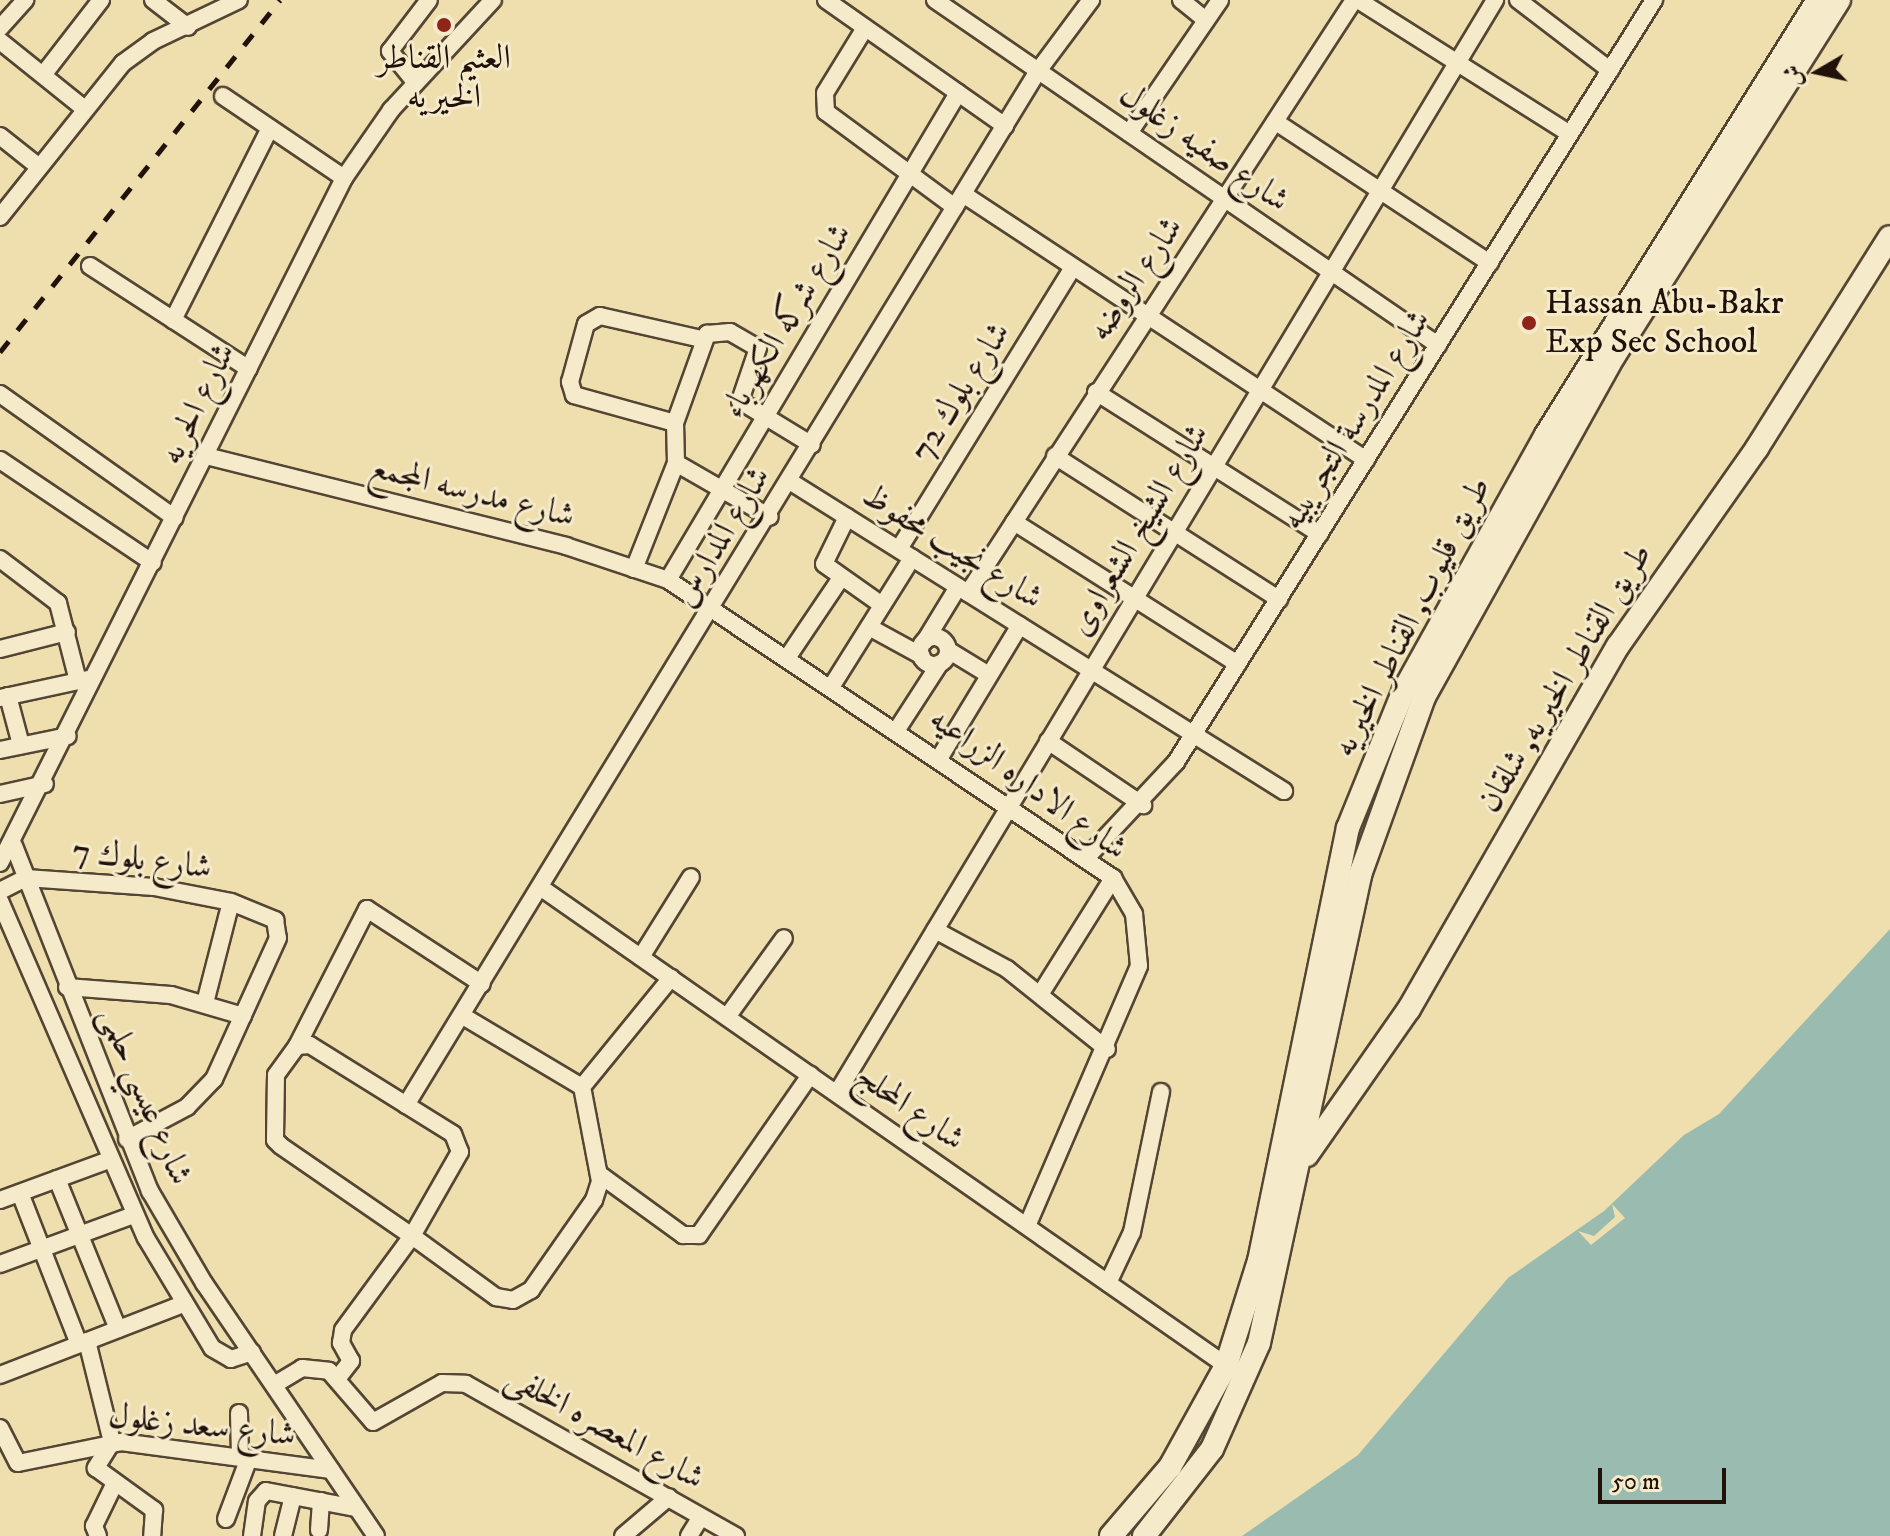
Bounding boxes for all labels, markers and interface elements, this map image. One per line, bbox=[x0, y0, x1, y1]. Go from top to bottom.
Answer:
marker: العثيم القناطر الخيريه bbox=[435, 16, 453, 34]
north arrow bbox=[1778, 32, 1858, 112]
place label: العثيم القناطر الخيريه bbox=[377, 38, 511, 118]
text: ش bbox=[1779, 63, 1809, 89]
street label: شارع صفيه زغلول bbox=[1111, 74, 1297, 222]
street label: شارع الروضه bbox=[1080, 209, 1192, 349]
street label: شارع شركه الكهرباء bbox=[713, 216, 861, 426]
place label: Hassan Abu-Bakr Exp Sec School bbox=[1545, 283, 1783, 362]
street label: شارع المدرسة التجريبيه bbox=[1272, 302, 1440, 538]
marker: Hassan Abu-Bakr Exp Sec School bbox=[1520, 314, 1538, 332]
street label: شارع بلوك 72 bbox=[902, 315, 1020, 469]
street label: شارع الحريه bbox=[151, 337, 245, 471]
street label: شارع الشيخ الشعراوى bbox=[1060, 417, 1218, 643]
street label: شارع مدرسه المجمع bbox=[365, 447, 579, 537]
street label: شارع المدارس bbox=[664, 459, 780, 615]
street label: طريق قليوب, القناطر الخيريه bbox=[1324, 470, 1500, 764]
street label: شارع نجيب محفوظ bbox=[854, 475, 1050, 619]
street label: طريق القناطر الخيريه, شلقان bbox=[1469, 536, 1661, 820]
street label: شارع الاداره الزراعيه bbox=[921, 699, 1135, 869]
street label: شارع بلوك 7 bbox=[70, 831, 214, 889]
street label: شارع عيسي حلمى bbox=[89, 1001, 201, 1191]
street label: شارع المحلج bbox=[848, 1056, 972, 1160]
street label: شارع المعصره الخلفى bbox=[499, 1357, 711, 1499]
street label: شارع سعد زغلول bbox=[106, 1396, 298, 1456]
scale bar bbox=[1602, 1452, 1730, 1502]
text: 50 m bbox=[1612, 1467, 1660, 1497]

